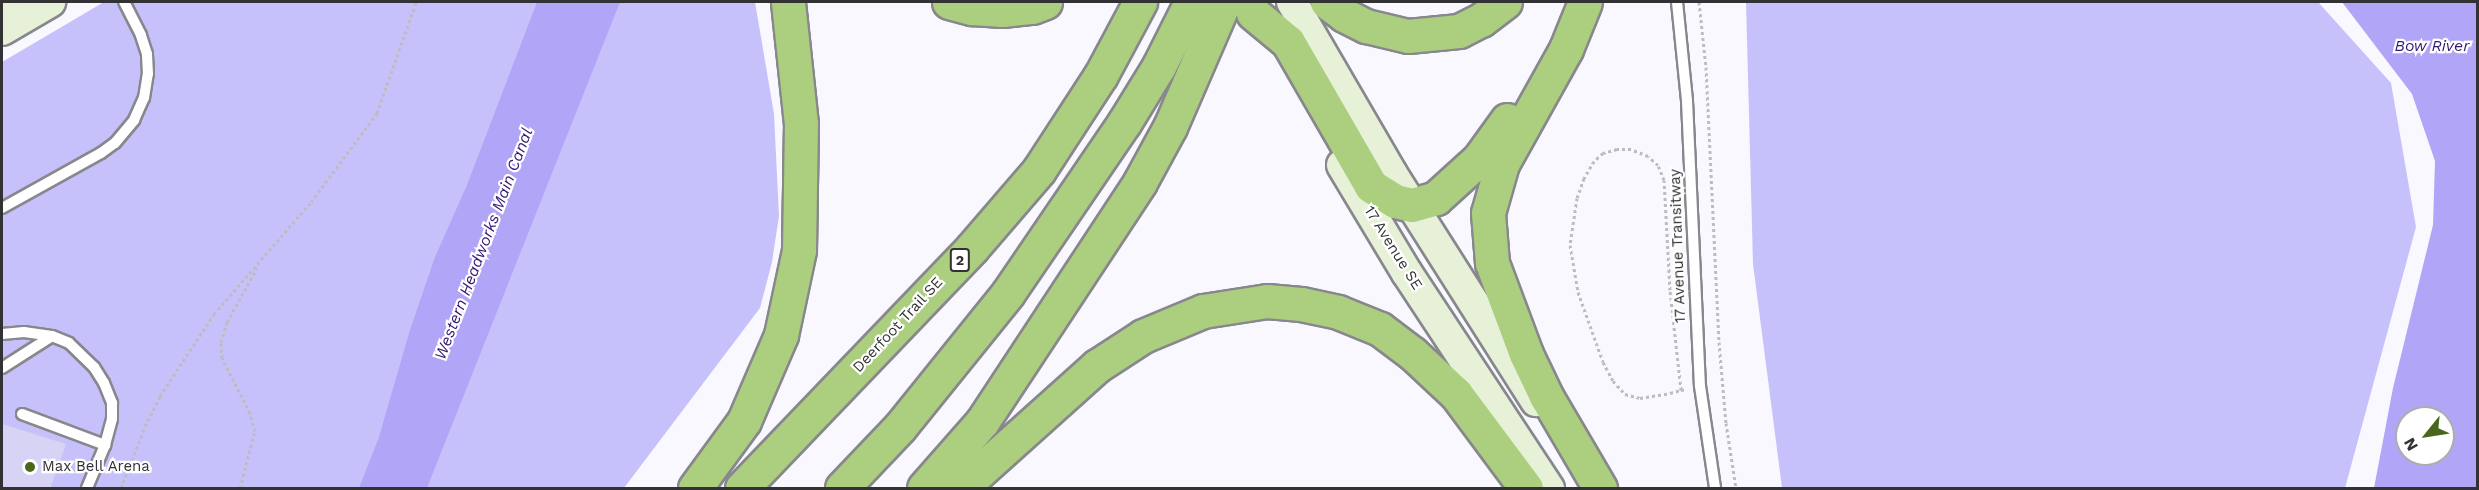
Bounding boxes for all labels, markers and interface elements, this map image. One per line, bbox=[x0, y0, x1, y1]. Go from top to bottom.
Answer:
water label: Bow River bbox=[2394, 36, 2470, 56]
water label: Western Headworks Main Canal bbox=[431, 126, 537, 362]
street label: 17 Avenue Transitway bbox=[1666, 168, 1690, 324]
street label: 17 Avenue SE bbox=[1360, 202, 1426, 294]
road number: 2 bbox=[950, 249, 970, 271]
street label: Deerfoot Trail SE bbox=[849, 273, 947, 377]
north arrow bbox=[2395, 406, 2455, 466]
text: N bbox=[2400, 434, 2422, 454]
place label: Max Bell Arena bbox=[42, 458, 151, 476]
marker: Max Bell Arena bbox=[23, 460, 37, 474]

